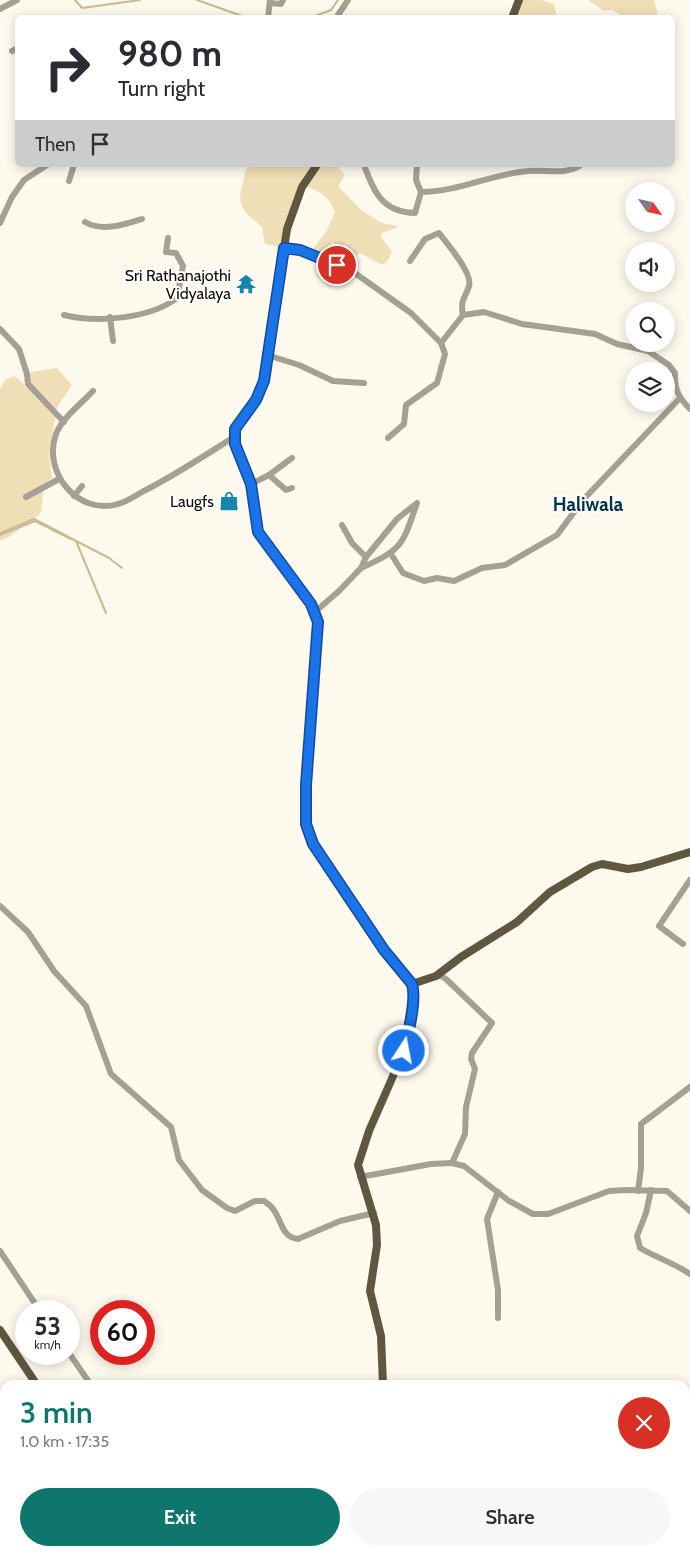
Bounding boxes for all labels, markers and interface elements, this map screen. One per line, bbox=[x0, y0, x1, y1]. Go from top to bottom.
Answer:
text: 980 m bbox=[118, 32, 222, 75]
icon: right bbox=[35, 35, 100, 100]
text: Turn right bbox=[118, 75, 205, 102]
icon: arrive bbox=[86, 130, 114, 158]
text: Then bbox=[35, 133, 76, 156]
north arrow bbox=[625, 182, 675, 232]
map controls bbox=[625, 182, 675, 412]
button: sound bbox=[625, 242, 675, 292]
pin bbox=[316, 244, 358, 286]
icon: arrive bbox=[323, 251, 351, 279]
place label: Sri Rathanajothi Vidyalaya bbox=[125, 266, 231, 303]
temple icon: Sri Rathanajothi Vidyalaya bbox=[235, 273, 257, 295]
button: search bbox=[625, 302, 675, 352]
button: layers bbox=[625, 362, 675, 412]
shop icon: Laugfs bbox=[218, 490, 240, 512]
place label: Laugfs bbox=[170, 492, 214, 511]
district label: Haliwala bbox=[553, 493, 624, 516]
position arrow bbox=[377, 1024, 429, 1076]
speed limit sign: 60 bbox=[90, 1300, 155, 1365]
text: 53 bbox=[34, 1311, 61, 1341]
text: km/h bbox=[34, 1337, 61, 1352]
text: 3 min bbox=[20, 1394, 93, 1431]
button: close bbox=[618, 1397, 670, 1449]
text: 1.0 km · 17:35 bbox=[20, 1432, 109, 1451]
button: Exit bbox=[20, 1488, 340, 1546]
button: Share bbox=[350, 1488, 670, 1546]

